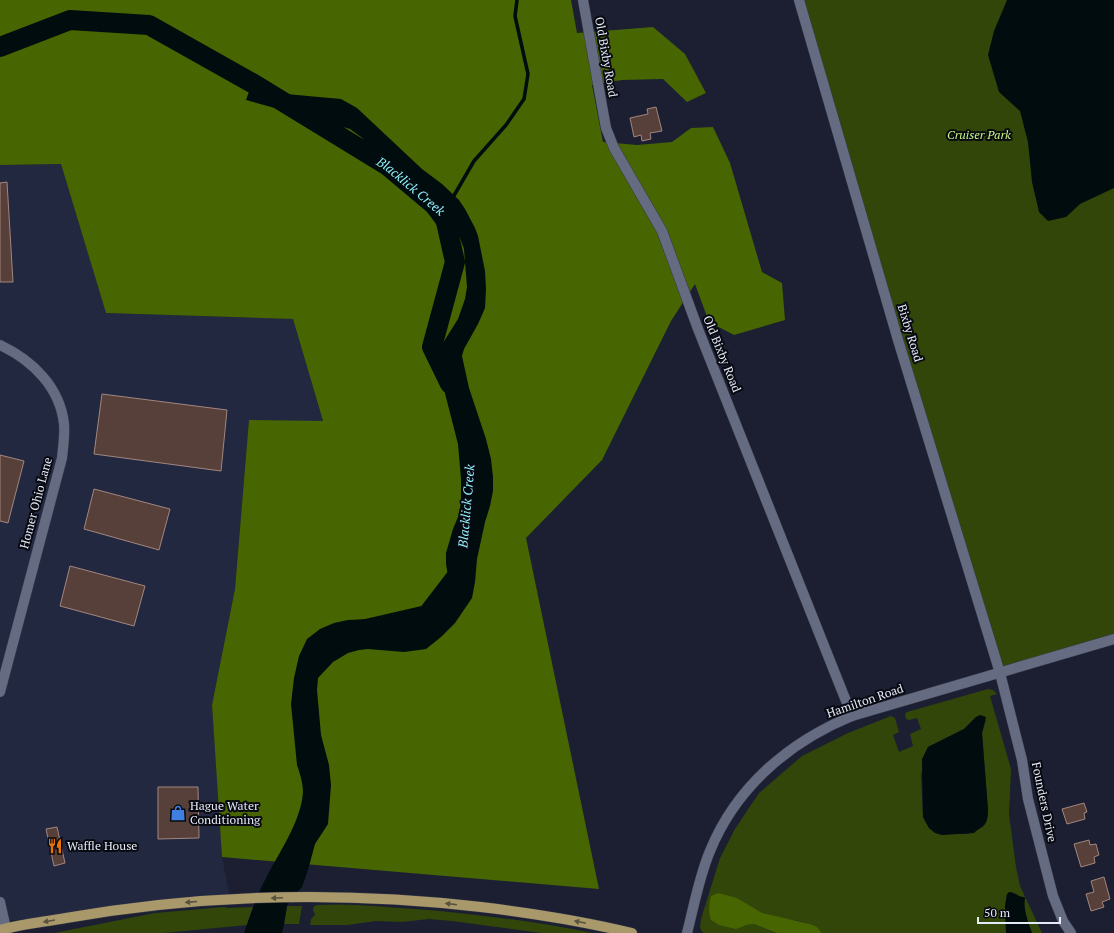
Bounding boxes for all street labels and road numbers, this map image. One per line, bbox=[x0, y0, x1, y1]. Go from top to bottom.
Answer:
street label: Old Bixby Road bbox=[592, 16, 621, 99]
street label: Bixby Road bbox=[895, 302, 926, 364]
street label: Old Bixby Road bbox=[700, 313, 745, 395]
street label: Homer Ohio Lane bbox=[16, 455, 55, 550]
street label: Hamilton Road bbox=[824, 680, 906, 721]
street label: Founders Drive bbox=[1029, 761, 1060, 843]

